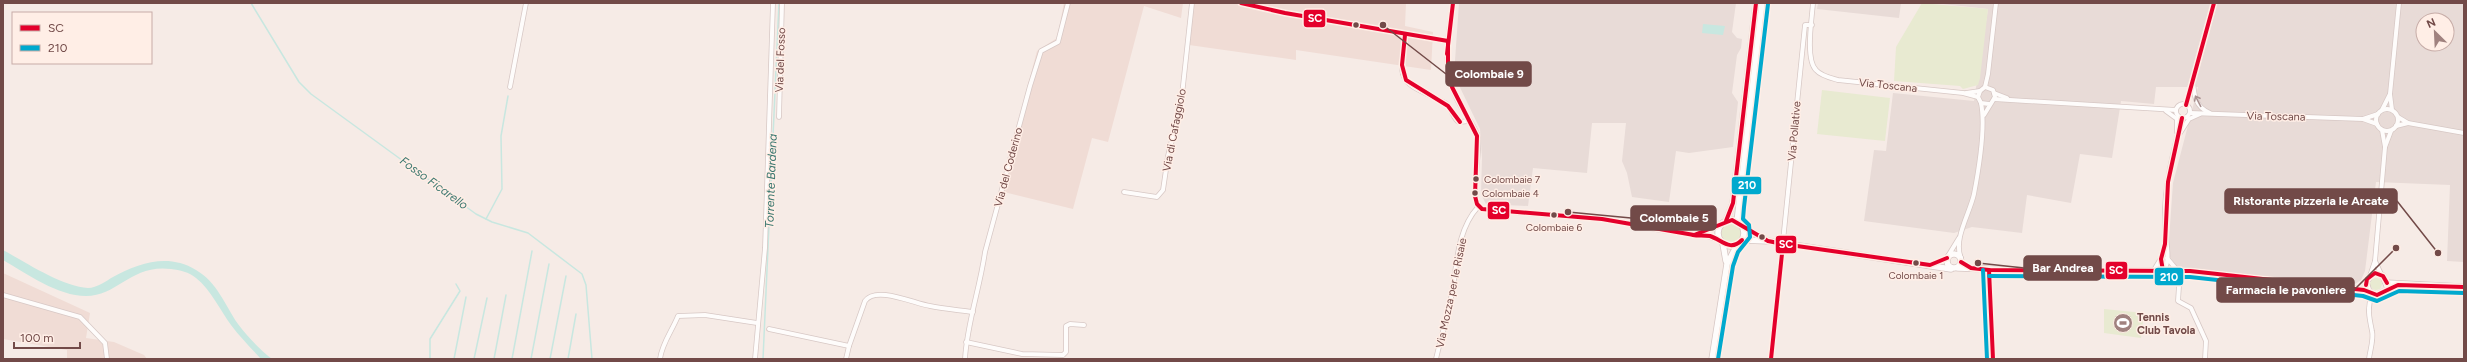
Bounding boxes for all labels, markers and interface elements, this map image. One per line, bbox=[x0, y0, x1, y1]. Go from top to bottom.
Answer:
line badge: SC bbox=[1303, 9, 1326, 28]
legend bbox=[12, 12, 152, 64]
text: SC bbox=[1308, 12, 1322, 25]
north arrow bbox=[2415, 12, 2455, 52]
text: N bbox=[2425, 16, 2438, 31]
unlabelled marker bbox=[1351, 20, 1361, 30]
text: SC bbox=[48, 21, 64, 35]
street label: Via del Fosso bbox=[773, 27, 788, 93]
text: 210 bbox=[48, 41, 68, 55]
callout: Colombaie 9 bbox=[1446, 62, 1531, 86]
text: Colombaie 9 bbox=[1454, 67, 1524, 81]
street label: Via Toscana bbox=[1858, 76, 1918, 95]
street label: Via di Cafaggiolo bbox=[1160, 88, 1189, 173]
one-way arrow bbox=[2193, 95, 2201, 107]
street label: Via Pollative bbox=[1785, 101, 1804, 161]
street label: Via Toscana bbox=[2247, 109, 2305, 124]
street label: Via del Coderino bbox=[992, 126, 1025, 208]
water label: Torrente Bardena bbox=[762, 134, 780, 228]
water label: Fosso Ficarello bbox=[397, 154, 471, 212]
place label: Colombaie 7 bbox=[1484, 173, 1541, 186]
marker: Colombaie 7 bbox=[1471, 174, 1481, 184]
line badge: 210 bbox=[1731, 176, 1762, 195]
text: 210 bbox=[1738, 179, 1756, 192]
place label: Colombaie 4 bbox=[1482, 187, 1539, 200]
marker: Colombaie 4 bbox=[1470, 188, 1480, 198]
callout: Ristorante pizzeria le Arcate bbox=[2225, 189, 2397, 213]
text: Ristorante pizzeria le Arcate bbox=[2233, 194, 2389, 208]
line badge: SC bbox=[1487, 201, 1510, 220]
text: SC bbox=[1492, 204, 1506, 217]
callout: Colombaie 5 bbox=[1631, 206, 1716, 230]
marker: Colombaie 6 bbox=[1549, 210, 1559, 220]
text: Colombaie 5 bbox=[1639, 211, 1709, 225]
place label: Colombaie 6 bbox=[1526, 221, 1583, 234]
unlabelled marker bbox=[1757, 232, 1767, 242]
line badge: SC bbox=[1775, 235, 1797, 254]
street label: Via Mozza per le Risaie bbox=[1433, 237, 1470, 349]
text: SC bbox=[1779, 238, 1793, 251]
callout: Bar Andrea bbox=[2024, 256, 2101, 280]
marker: Colombaie 1 bbox=[1911, 258, 1921, 268]
text: Bar Andrea bbox=[2032, 261, 2094, 275]
line badge: SC bbox=[2105, 261, 2128, 280]
text: SC bbox=[2109, 264, 2123, 277]
line badge: 210 bbox=[2154, 267, 2184, 286]
place label: Colombaie 1 bbox=[1889, 269, 1943, 282]
text: 210 bbox=[2160, 271, 2178, 284]
callout: Farmacia le pavoniere bbox=[2217, 278, 2354, 302]
text: Farmacia le pavoniere bbox=[2226, 283, 2347, 297]
place label: Tennis Club Tavola bbox=[2137, 311, 2196, 337]
sports icon: Tennis Club Tavola bbox=[2112, 312, 2134, 334]
scale bar bbox=[14, 324, 80, 350]
text: 100 m bbox=[20, 331, 54, 345]

